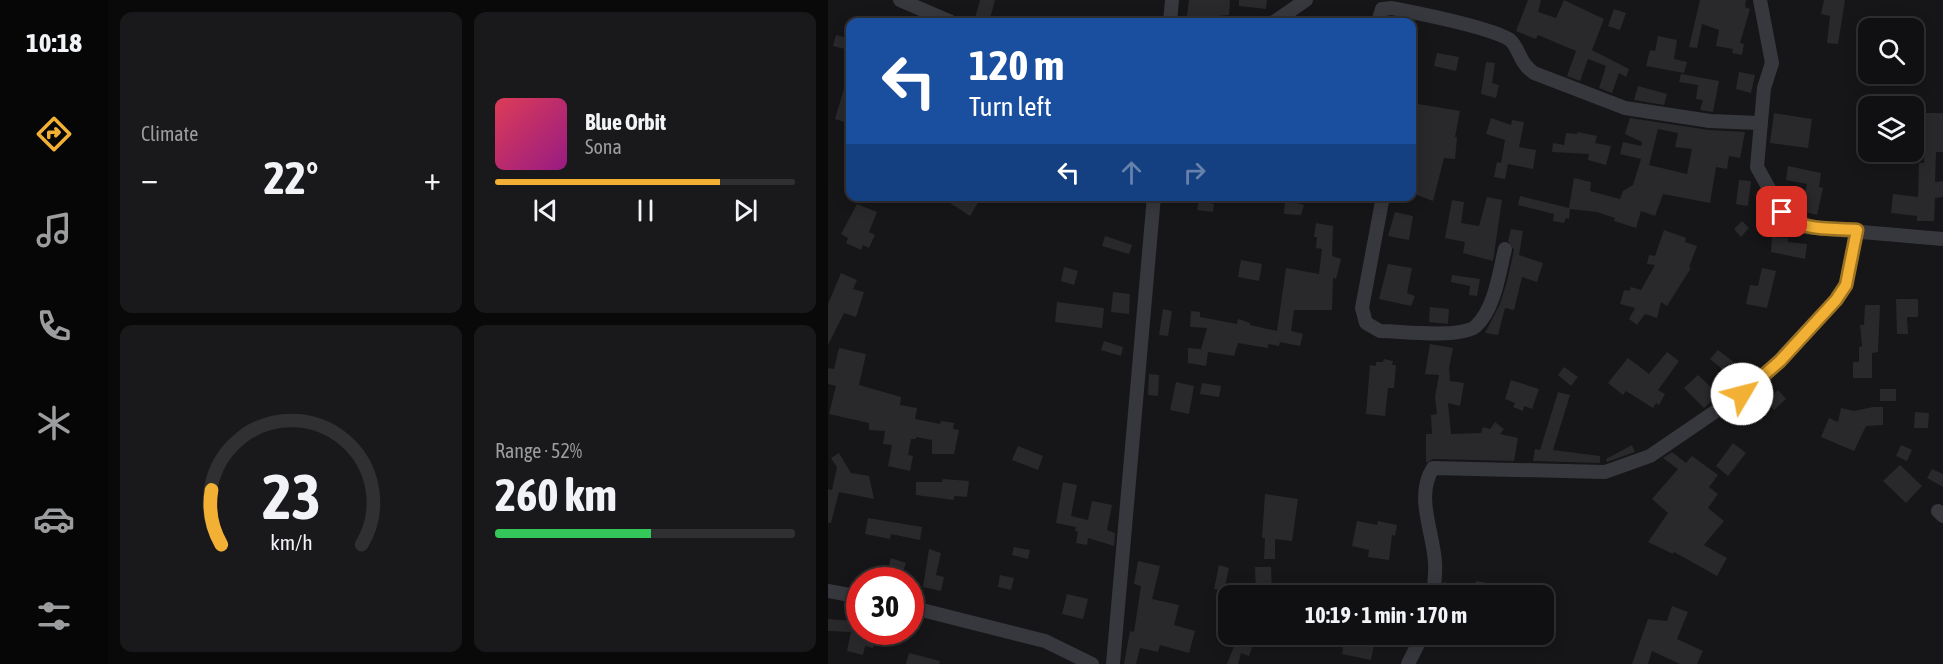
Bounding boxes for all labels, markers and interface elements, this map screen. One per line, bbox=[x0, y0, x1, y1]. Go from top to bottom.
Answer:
map controls bbox=[1858, 18, 1924, 162]
button: search bbox=[1858, 18, 1924, 84]
text: 10:18 bbox=[26, 27, 82, 58]
text: 120 m bbox=[969, 41, 1064, 89]
icon: left bbox=[870, 42, 948, 120]
text: Turn left bbox=[969, 91, 1052, 122]
button: layers bbox=[1858, 96, 1924, 162]
text: Blue Orbit bbox=[585, 109, 666, 135]
icon: directions bbox=[33, 113, 75, 155]
text: Climate bbox=[141, 122, 198, 145]
text: Sona bbox=[585, 135, 622, 158]
text: 22° bbox=[264, 152, 318, 204]
icon: left bbox=[1052, 156, 1085, 189]
icon: ahead bbox=[1115, 156, 1148, 189]
icon: right bbox=[1178, 156, 1211, 189]
text: − bbox=[141, 159, 158, 197]
text: + bbox=[424, 159, 441, 197]
pin bbox=[1756, 186, 1807, 237]
icon: previous bbox=[529, 194, 562, 227]
icon: pause bbox=[629, 194, 662, 227]
icon: next bbox=[729, 194, 762, 227]
icon: arrive bbox=[1765, 195, 1798, 228]
icon: music bbox=[33, 209, 75, 251]
icon: phone bbox=[33, 305, 75, 347]
position arrow bbox=[1710, 362, 1774, 426]
icon: climate bbox=[33, 402, 75, 444]
text: Range · 52% bbox=[495, 439, 582, 462]
text: 23 bbox=[262, 461, 320, 532]
text: 260 km bbox=[495, 469, 617, 521]
icon: car bbox=[33, 498, 75, 540]
text: km/h bbox=[270, 531, 312, 556]
speed limit sign: 30 bbox=[846, 567, 924, 645]
icon: filters bbox=[33, 595, 75, 637]
text: 10:19 · 1 min · 170 m bbox=[1305, 602, 1467, 628]

